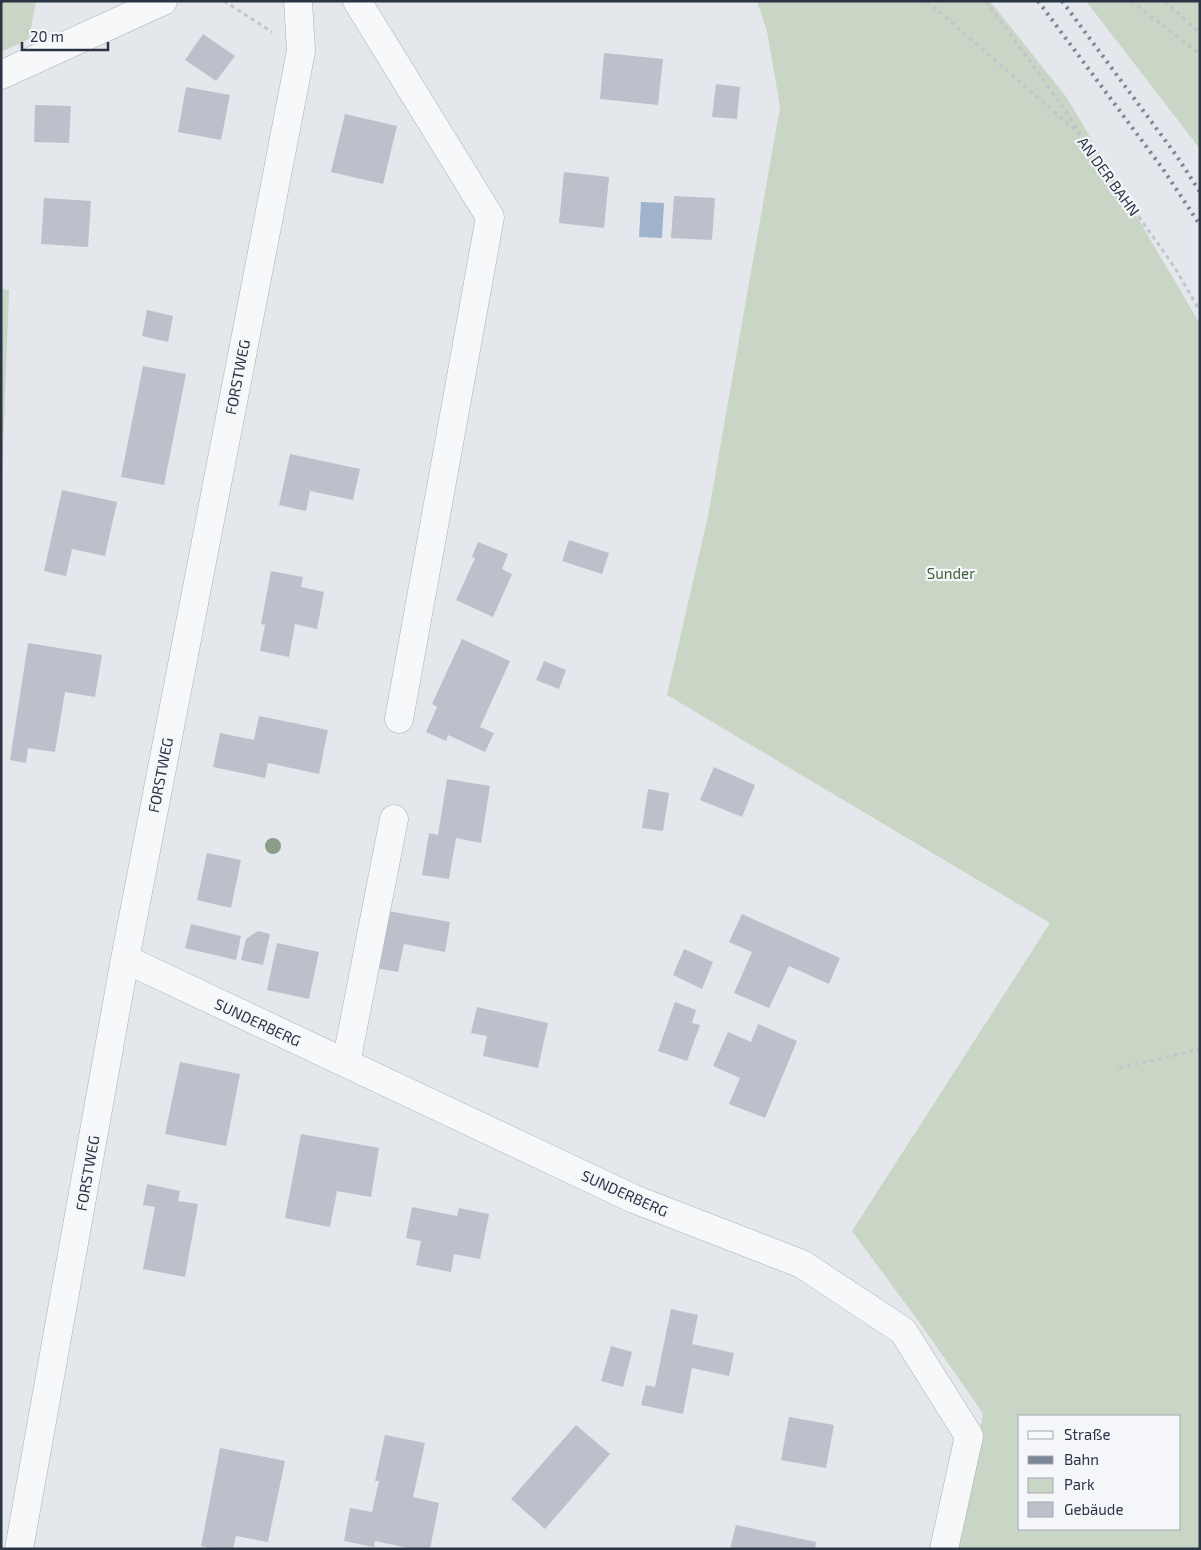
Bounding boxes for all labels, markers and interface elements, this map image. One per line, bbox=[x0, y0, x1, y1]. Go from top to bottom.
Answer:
scale bar bbox=[22, 20, 109, 52]
text: 20 m bbox=[30, 27, 64, 45]
street label: AN DER BAHN bbox=[1074, 133, 1144, 219]
street label: FORSTWEG bbox=[221, 338, 253, 416]
park label: Sunder bbox=[927, 564, 975, 582]
street label: FORSTWEG bbox=[144, 736, 176, 814]
street label: SUNDERBERG bbox=[212, 994, 304, 1050]
street label: FORSTWEG bbox=[72, 1134, 102, 1212]
street label: SUNDERBERG bbox=[579, 1166, 671, 1220]
legend bbox=[1018, 1415, 1181, 1530]
text: Straße bbox=[1064, 1425, 1110, 1443]
text: Bahn bbox=[1064, 1450, 1099, 1468]
text: Park bbox=[1064, 1475, 1095, 1493]
text: Gebäude bbox=[1064, 1500, 1123, 1518]

